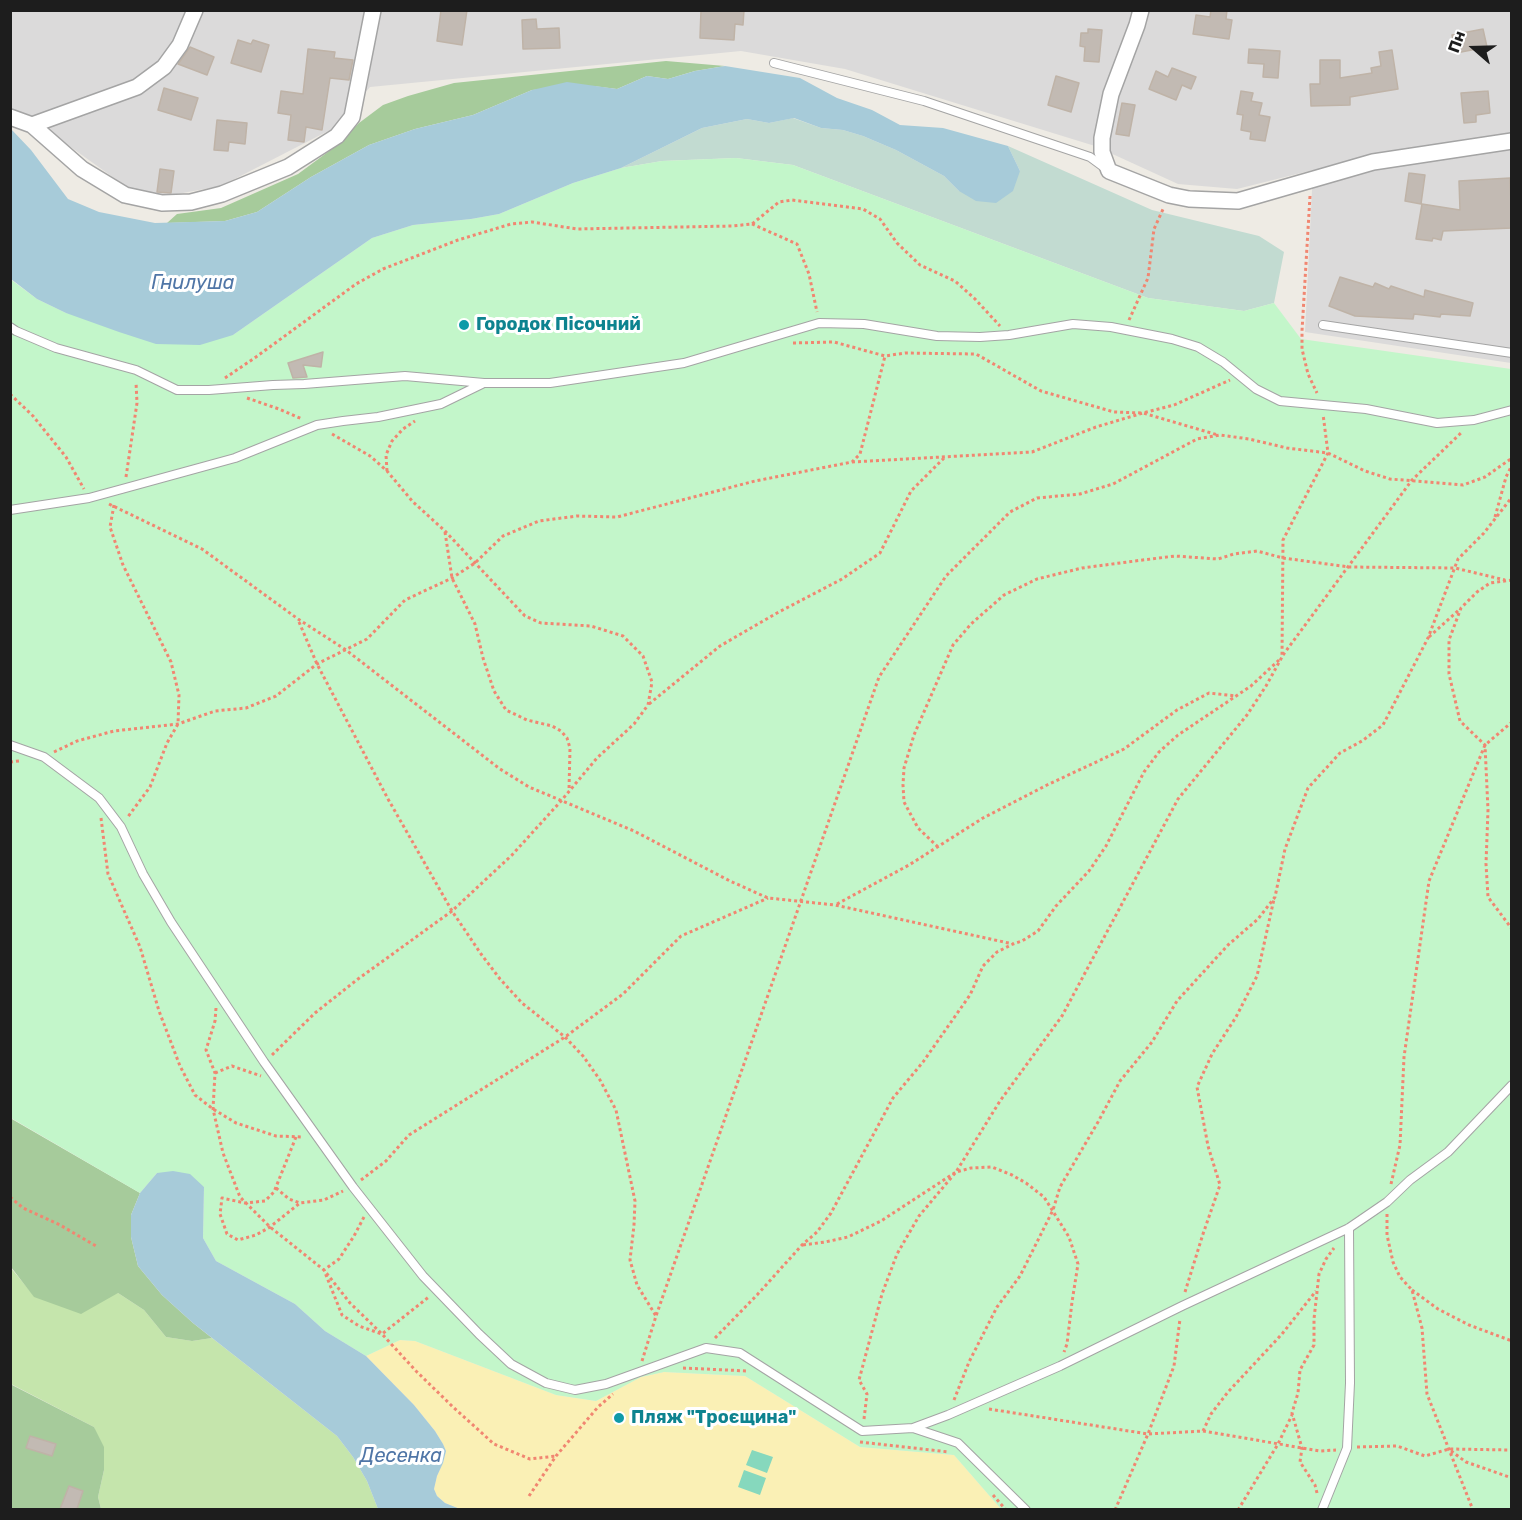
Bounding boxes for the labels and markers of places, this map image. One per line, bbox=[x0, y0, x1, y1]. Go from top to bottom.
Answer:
place label: Городок Пісочний bbox=[476, 314, 641, 336]
marker: Городок Пісочний bbox=[457, 318, 471, 332]
place label: Пляж "Троєщина" bbox=[631, 1407, 797, 1429]
marker: Пляж "Троєщина" bbox=[612, 1411, 626, 1425]

